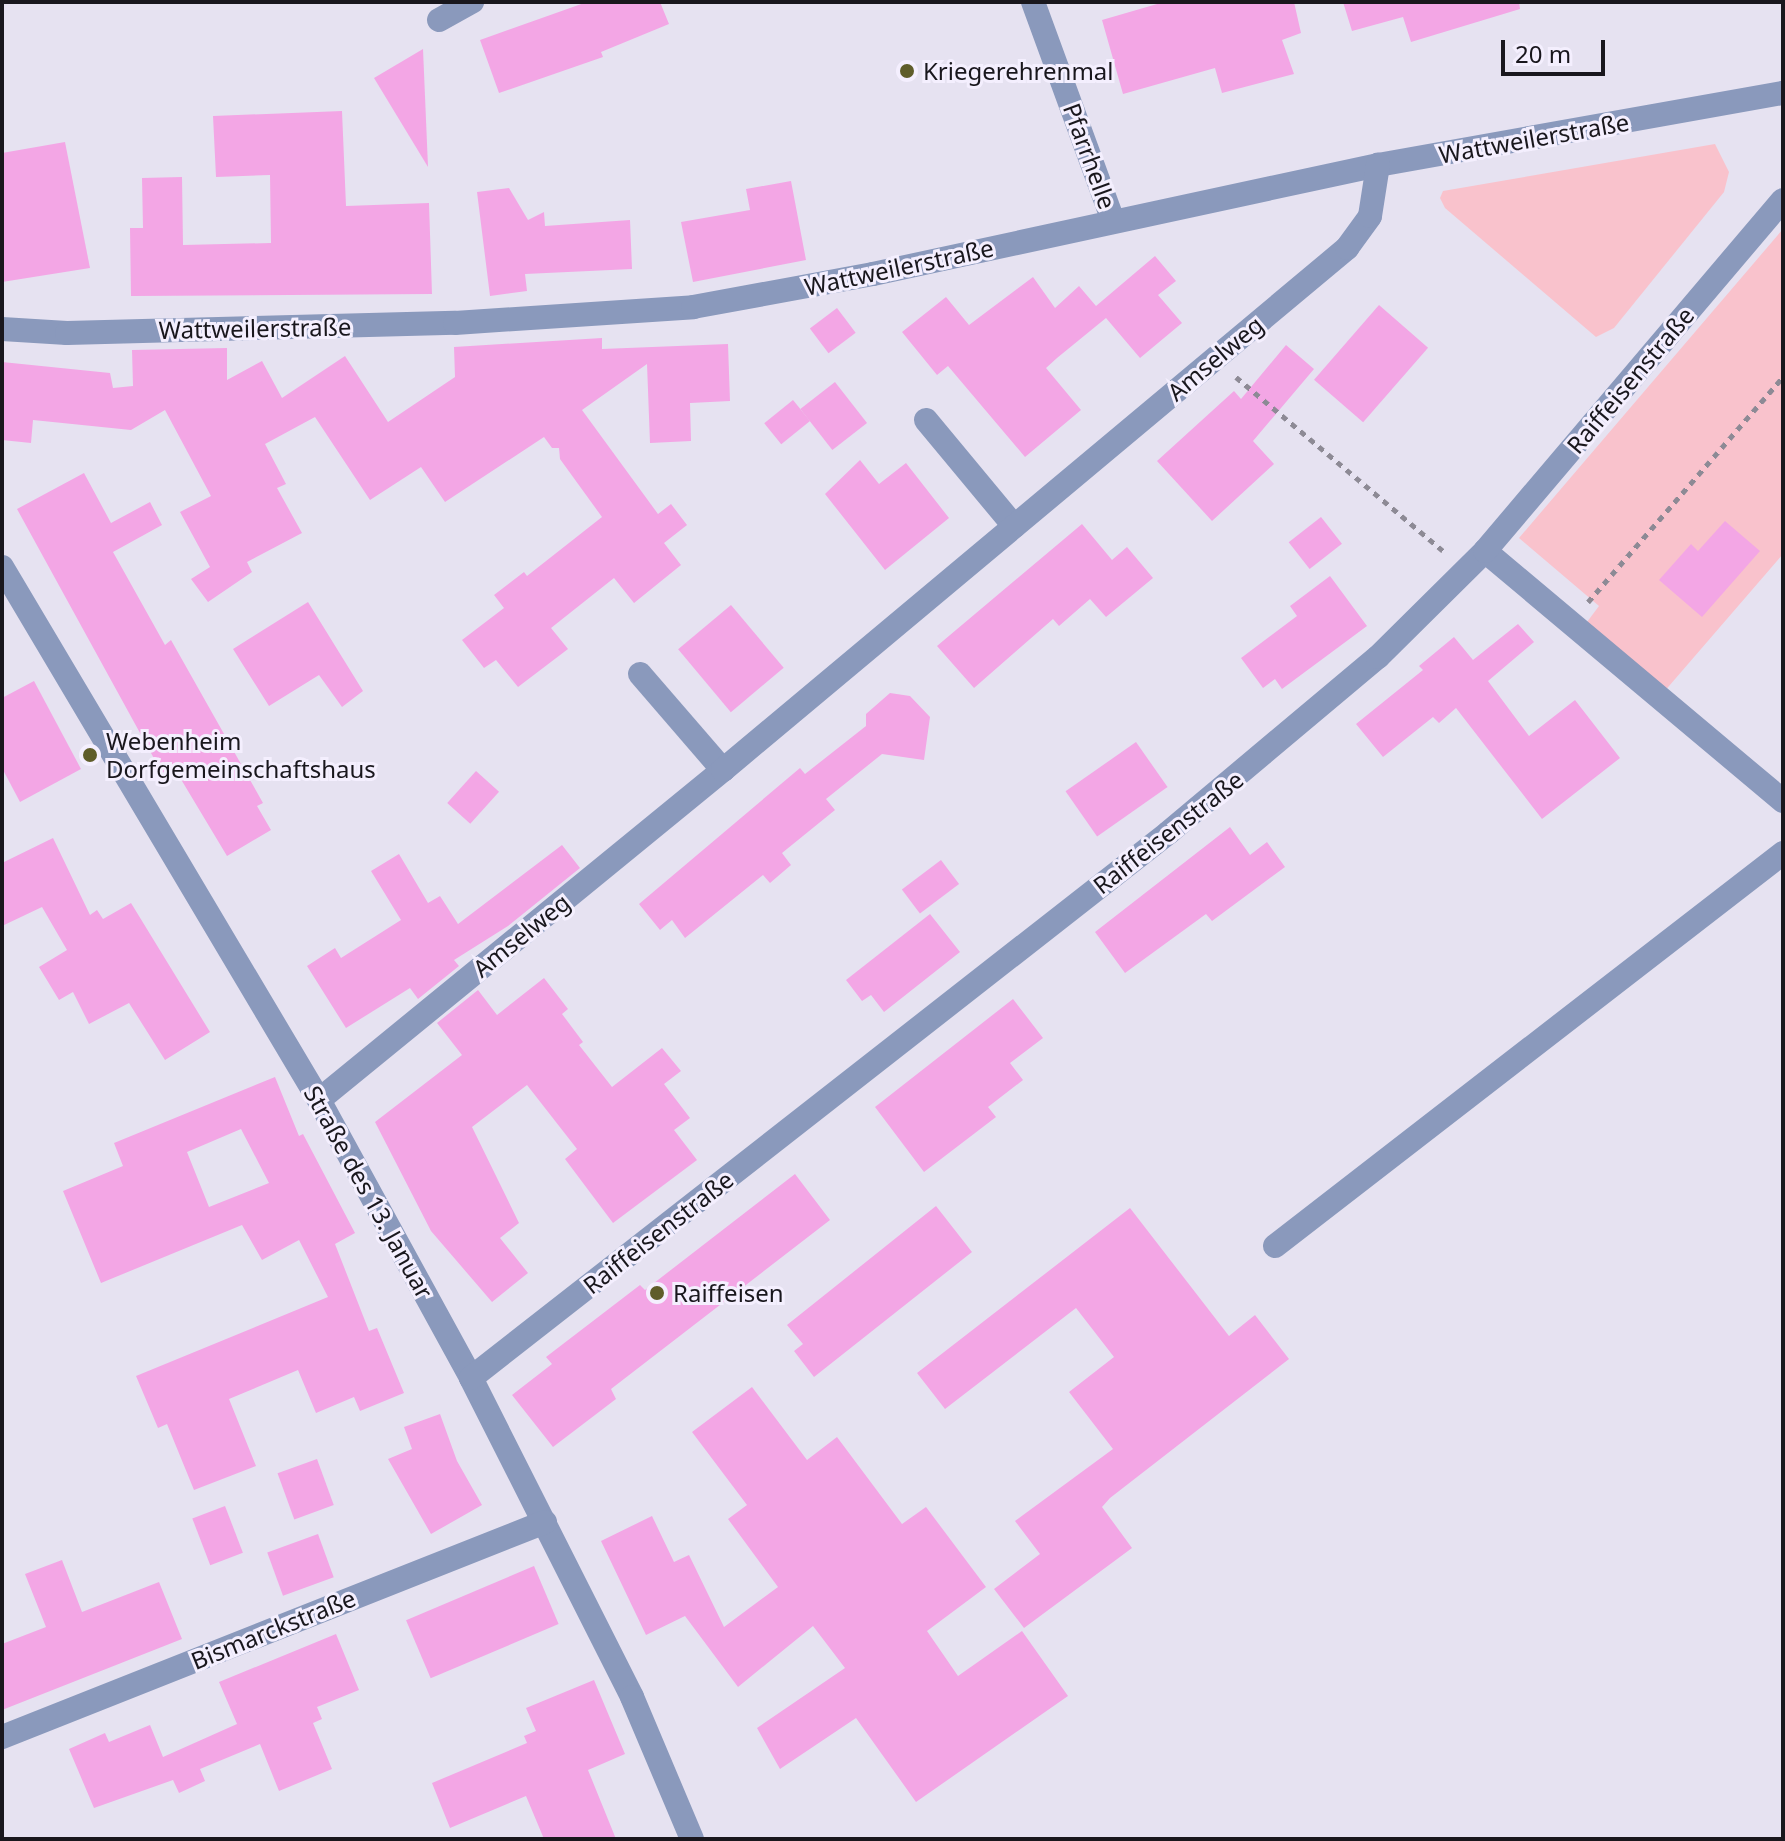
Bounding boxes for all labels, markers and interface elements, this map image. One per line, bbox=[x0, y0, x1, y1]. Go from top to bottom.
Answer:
scale bar bbox=[1505, 24, 1609, 74]
text: 20 m bbox=[1515, 37, 1571, 70]
place label: Kriegerehrenmal bbox=[923, 57, 1113, 85]
marker: Kriegerehrenmal bbox=[898, 62, 916, 80]
street label: Pfarrhelle bbox=[1058, 99, 1122, 213]
street label: Wattweilerstraße bbox=[1437, 107, 1631, 169]
street label: Wattweilerstraße bbox=[802, 233, 996, 301]
street label: Raiffeisenstraße bbox=[1560, 301, 1700, 459]
street label: Amselweg bbox=[1161, 310, 1269, 406]
street label: Wattweilerstraße bbox=[158, 312, 352, 344]
place label: Webenheim Dorfgemeinschaftshaus bbox=[106, 727, 376, 783]
marker: Webenheim Dorfgemeinschaftshaus bbox=[81, 746, 99, 764]
street label: Raiffeisenstraße bbox=[1087, 764, 1249, 900]
street label: Amselweg bbox=[467, 887, 575, 983]
street label: Straße des 13. Januar bbox=[299, 1081, 439, 1303]
street label: Raiffeisenstraße bbox=[577, 1164, 739, 1300]
place label: Raiffeisen bbox=[673, 1279, 784, 1307]
marker: Raiffeisen bbox=[648, 1284, 666, 1302]
street label: Bismarckstraße bbox=[187, 1583, 359, 1675]

